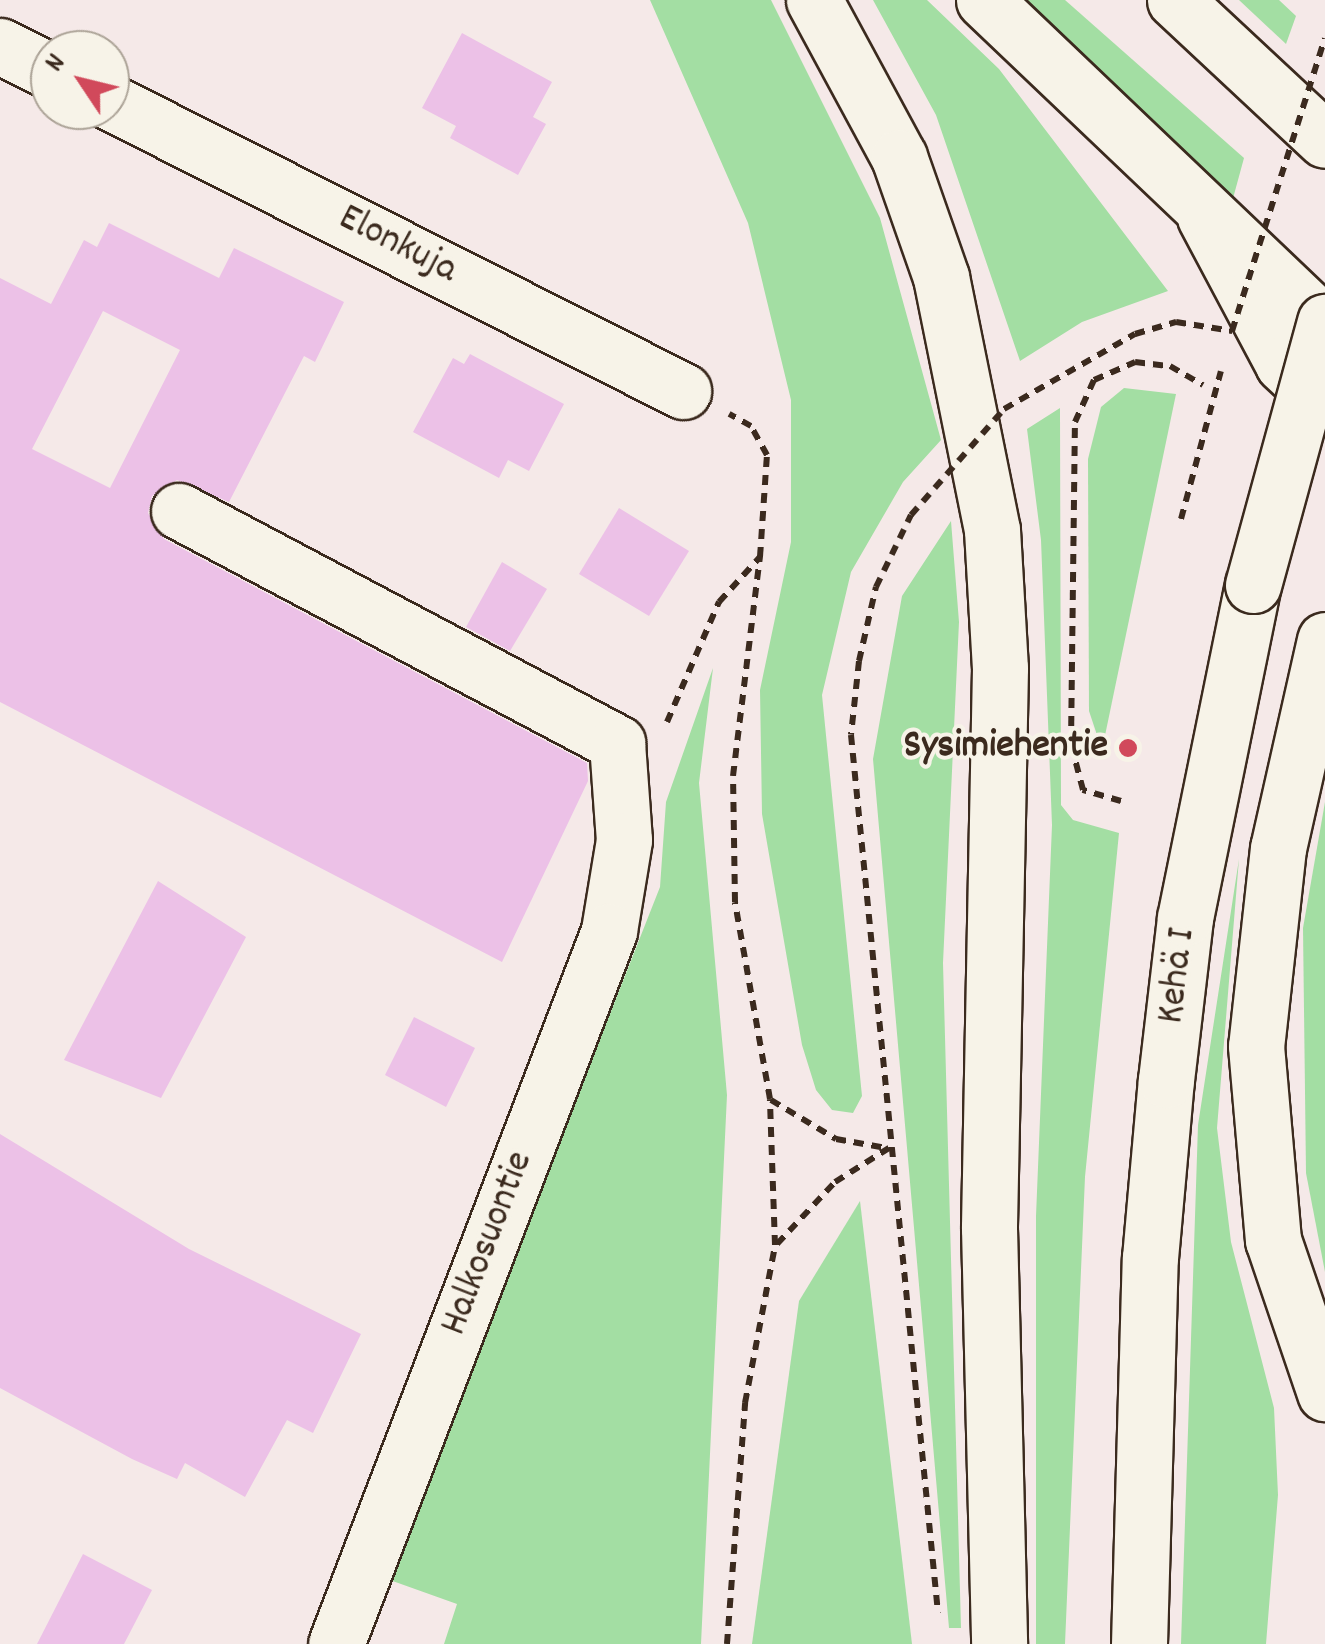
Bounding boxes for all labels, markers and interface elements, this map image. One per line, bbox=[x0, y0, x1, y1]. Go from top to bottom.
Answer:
north arrow bbox=[30, 30, 130, 130]
text: N bbox=[37, 47, 77, 81]
street label: Elonkuja bbox=[330, 196, 464, 296]
place label: Sysimiehentie bbox=[904, 724, 1108, 772]
marker: Sysimiehentie bbox=[1117, 737, 1139, 759]
street label: Kehä I bbox=[1149, 925, 1209, 1027]
street label: Halkosuontie bbox=[432, 1145, 546, 1343]

